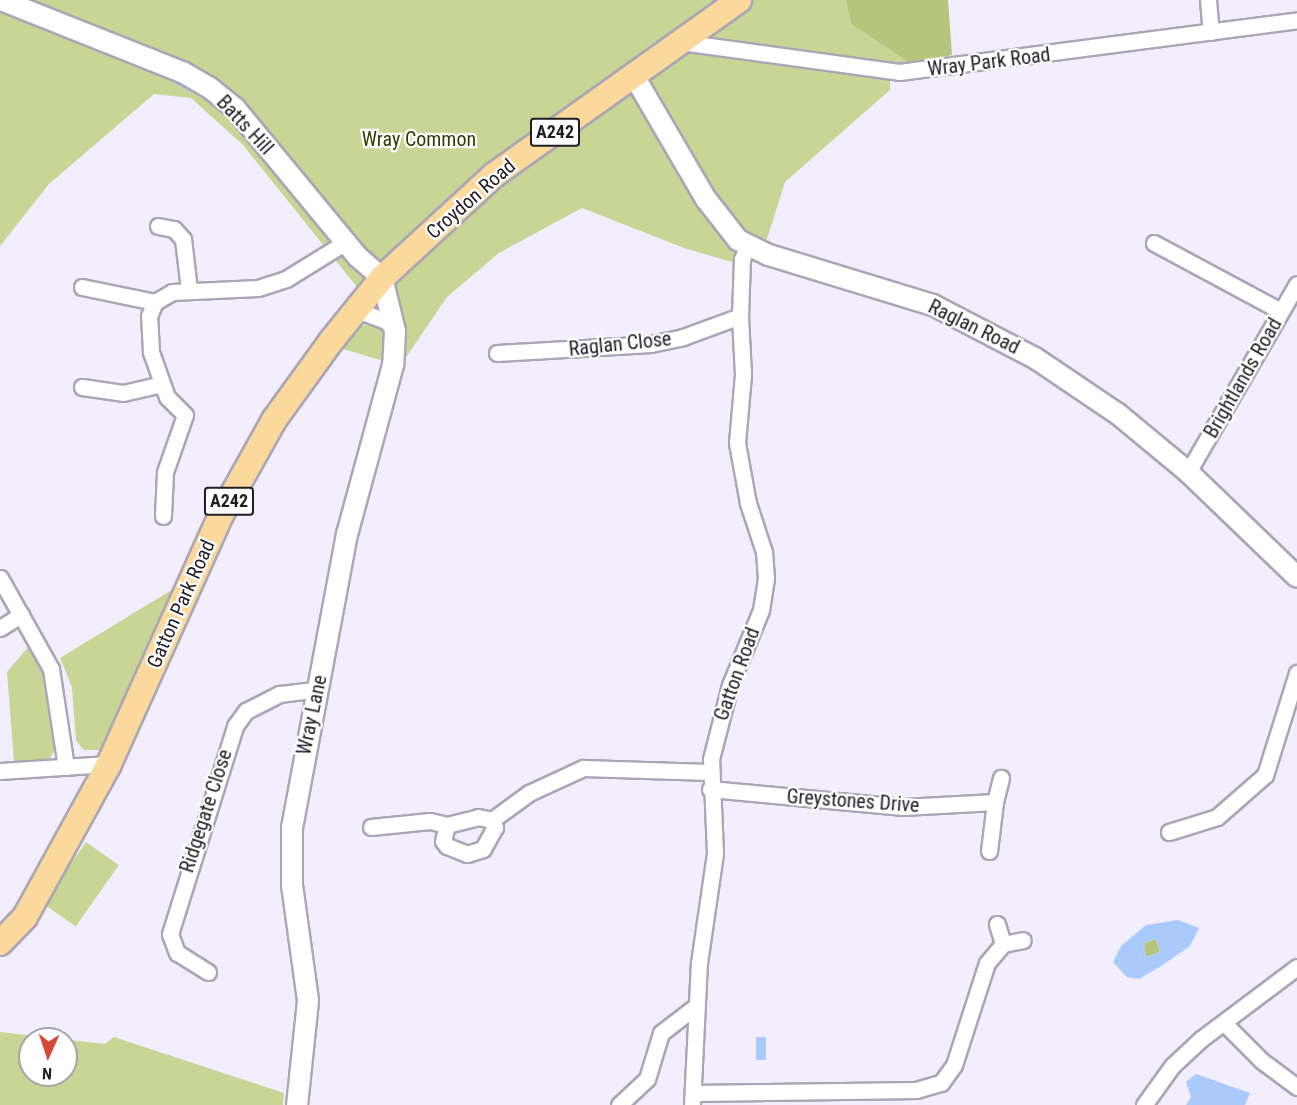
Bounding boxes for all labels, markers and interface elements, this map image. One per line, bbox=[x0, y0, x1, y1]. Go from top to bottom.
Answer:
street label: Wray Park Road bbox=[926, 43, 1052, 81]
street label: Batts Hill bbox=[212, 90, 278, 160]
road number: A242 bbox=[530, 117, 580, 147]
park label: Wray Common bbox=[362, 127, 476, 151]
street label: Croydon Road bbox=[422, 154, 520, 244]
street label: Raglan Road bbox=[924, 295, 1024, 359]
street label: Brightlands Road bbox=[1199, 314, 1287, 442]
street label: Raglan Close bbox=[568, 327, 672, 361]
road number: A242 bbox=[204, 486, 254, 516]
street label: Gatton Park Road bbox=[142, 536, 220, 672]
street label: Gatton Road bbox=[709, 624, 765, 724]
street label: Wray Lane bbox=[292, 673, 332, 757]
street label: Ridgegate Close bbox=[175, 746, 237, 876]
street label: Greystones Drive bbox=[786, 784, 920, 818]
north arrow bbox=[18, 1027, 78, 1087]
text: N bbox=[42, 1064, 53, 1083]

